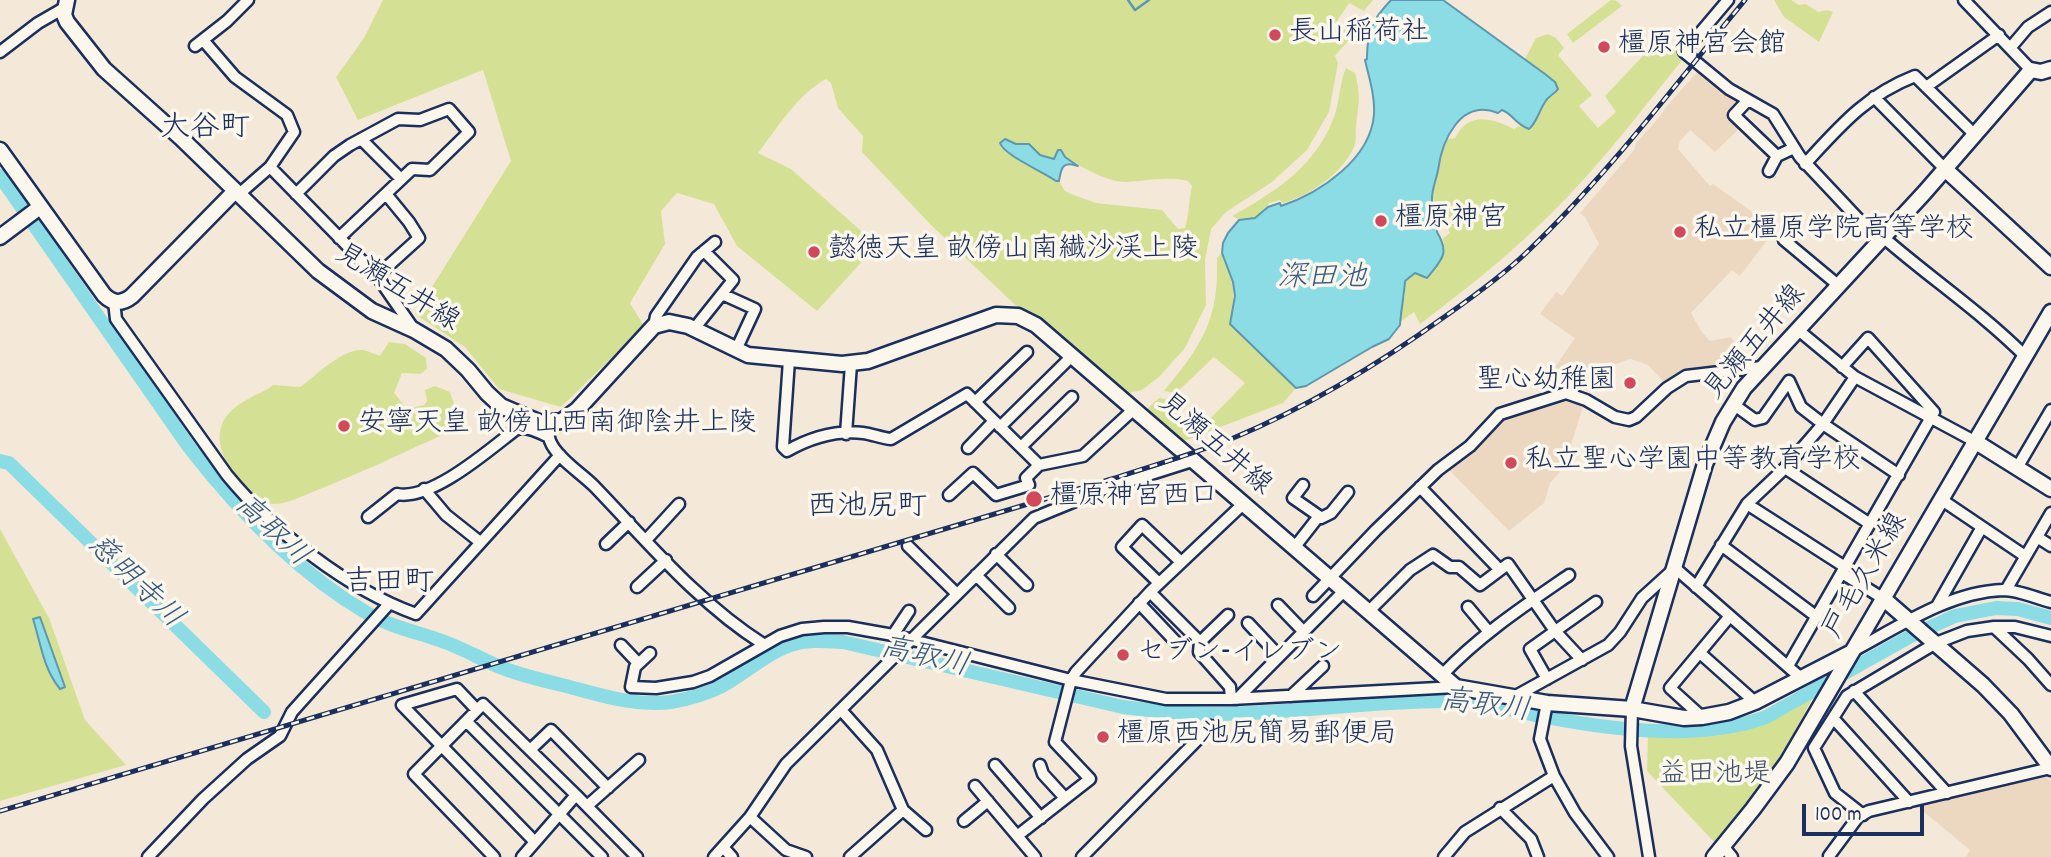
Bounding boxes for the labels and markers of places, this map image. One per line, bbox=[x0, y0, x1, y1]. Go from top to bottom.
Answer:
place label: 長山稲荷社 bbox=[1289, 18, 1429, 52]
marker: 長山稲荷社 bbox=[1267, 27, 1283, 43]
place label: 橿原神宮会館 bbox=[1618, 30, 1786, 64]
marker: 橿原神宮会館 bbox=[1596, 39, 1612, 55]
place label: 橿原神宮 bbox=[1395, 204, 1507, 238]
marker: 橿原神宮 bbox=[1373, 213, 1389, 229]
place label: 私立橿原学院高等学校 bbox=[1694, 215, 1974, 249]
marker: 私立橿原学院高等学校 bbox=[1672, 224, 1688, 240]
place label: 懿徳天皇 畝傍山南繊沙渓上陵 bbox=[828, 235, 1198, 269]
marker: 懿徳天皇 畝傍山南繊沙渓上陵 bbox=[806, 244, 822, 260]
place label: 聖心幼稚園 bbox=[1476, 366, 1616, 400]
marker: 聖心幼稚園 bbox=[1622, 375, 1638, 391]
place label: 安寧天皇 畝傍山西南御陰井上陵 bbox=[358, 409, 756, 443]
marker: 安寧天皇 畝傍山西南御陰井上陵 bbox=[336, 418, 352, 434]
place label: 私立聖心学園中等教育学校 bbox=[1525, 446, 1861, 480]
marker: 私立聖心学園中等教育学校 bbox=[1503, 455, 1519, 471]
place label: 橿原神宮西口 bbox=[1050, 482, 1218, 516]
marker: 橿原神宮西口 bbox=[1024, 489, 1044, 509]
place label: セブン-イレブン bbox=[1137, 638, 1343, 672]
marker: セブン-イレブン bbox=[1115, 647, 1131, 663]
place label: 橿原西池尻簡易郵便局 bbox=[1117, 720, 1397, 754]
marker: 橿原西池尻簡易郵便局 bbox=[1095, 729, 1111, 745]

